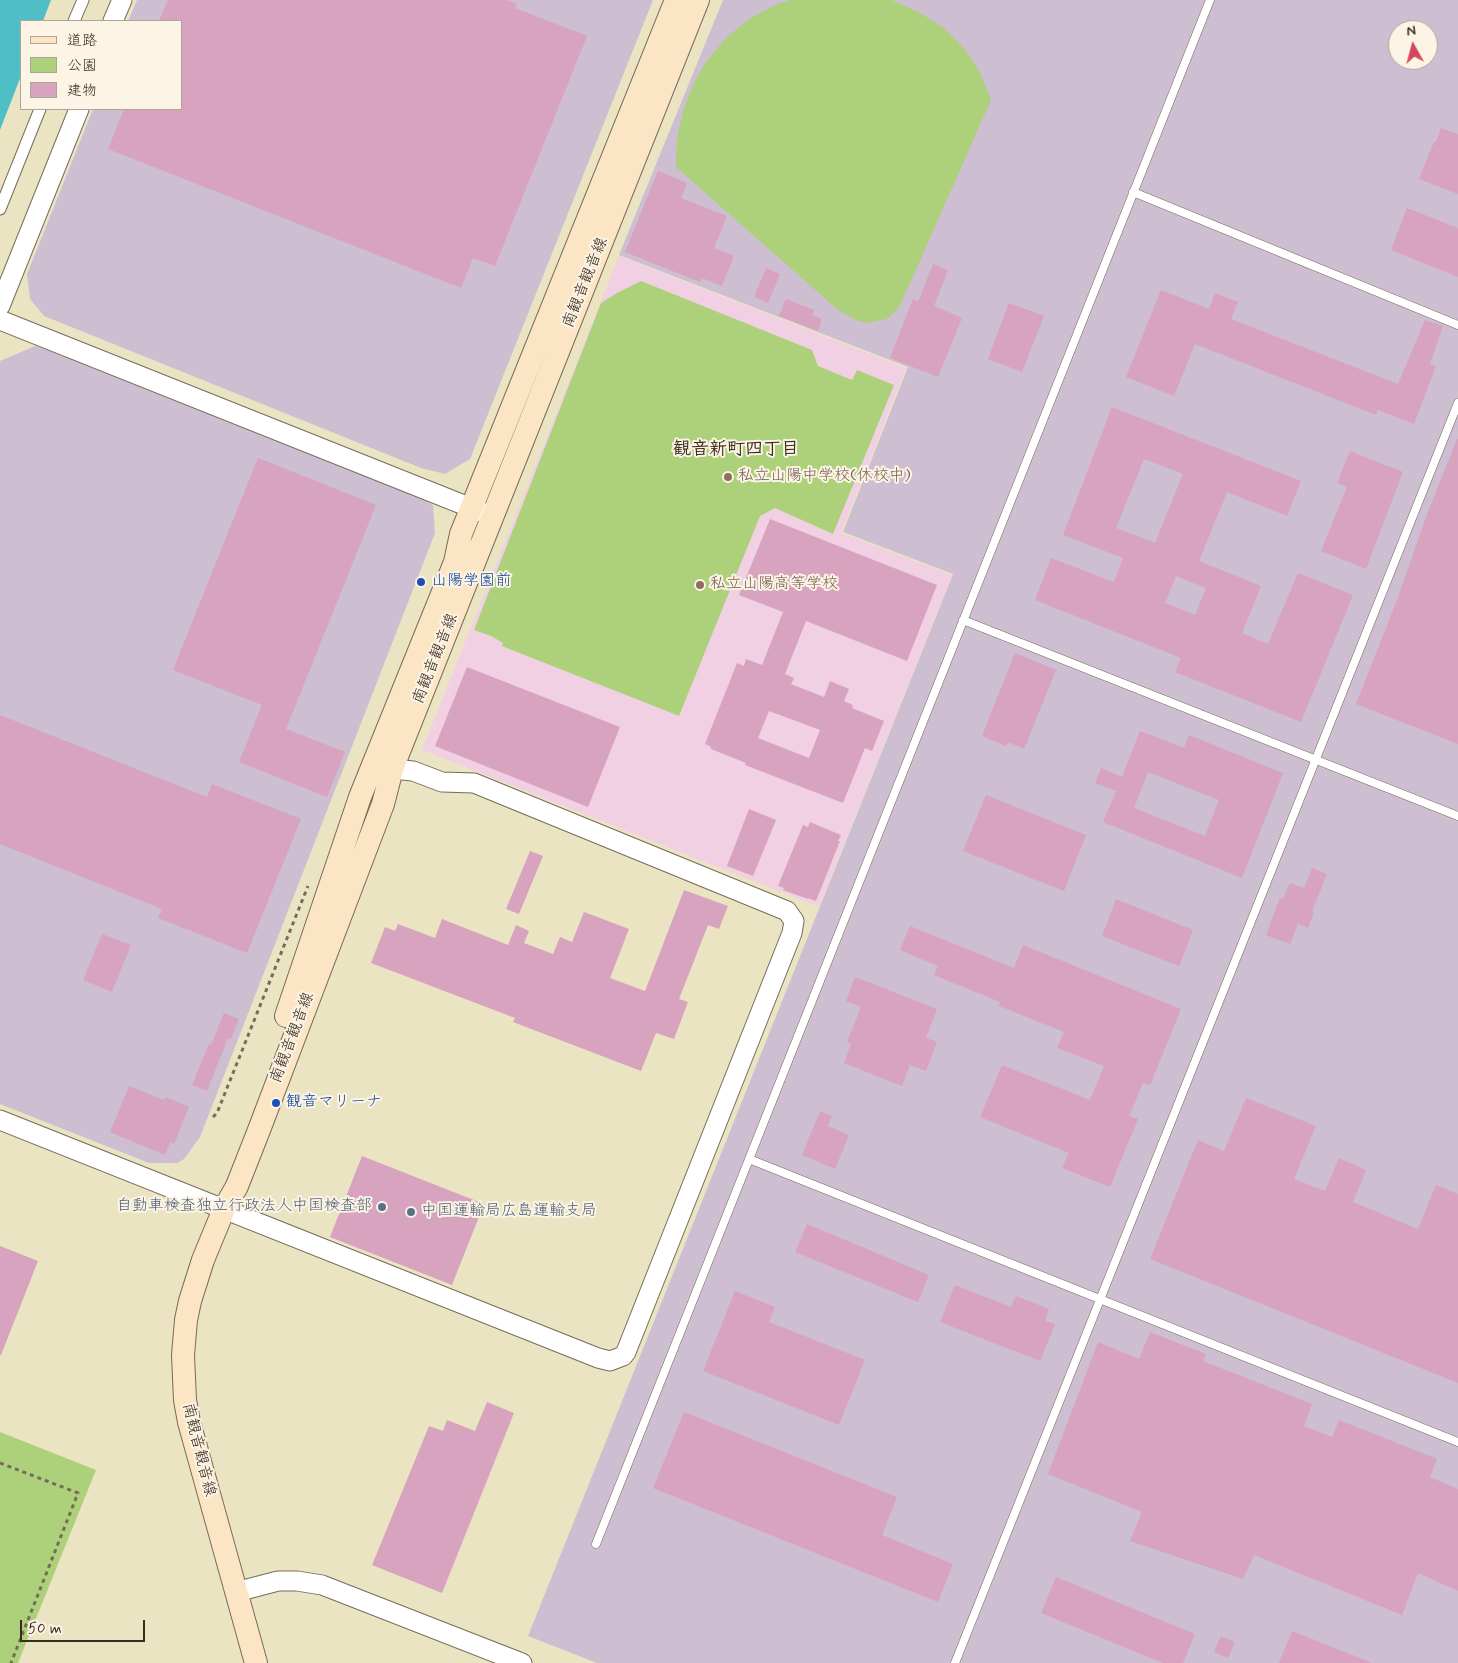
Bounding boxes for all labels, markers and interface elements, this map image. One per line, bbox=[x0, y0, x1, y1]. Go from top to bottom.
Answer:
legend bbox=[20, 20, 182, 110]
north arrow bbox=[1388, 20, 1438, 70]
text: N bbox=[1406, 22, 1417, 41]
text: 道路 bbox=[67, 31, 97, 51]
text: 公園 bbox=[67, 56, 97, 76]
text: 建物 bbox=[67, 81, 97, 101]
street label: 南観音観音線 bbox=[559, 235, 613, 331]
district label: 観音新町四丁目 bbox=[673, 439, 799, 461]
place label: 私立山陽中学校(休校中) bbox=[738, 467, 911, 487]
marker: 私立山陽中学校(休校中) bbox=[722, 471, 734, 483]
place label: 山陽学園前 bbox=[431, 572, 511, 592]
place label: 私立山陽高等学校 bbox=[710, 575, 838, 595]
marker: 山陽学園前 bbox=[415, 576, 427, 588]
marker: 私立山陽高等学校 bbox=[694, 579, 706, 591]
street label: 南観音観音線 bbox=[409, 611, 463, 707]
street label: 南観音観音線 bbox=[267, 990, 319, 1086]
place label: 観音マリーナ bbox=[286, 1093, 382, 1113]
marker: 観音マリーナ bbox=[270, 1097, 282, 1109]
place label: 自動車検査独立行政法人中国検査部 bbox=[116, 1197, 372, 1217]
marker: 自動車検査独立行政法人中国検査部 bbox=[376, 1201, 388, 1213]
place label: 中国運輸局広島運輸支局 bbox=[421, 1202, 597, 1222]
marker: 中国運輸局広島運輸支局 bbox=[405, 1206, 417, 1218]
street label: 南観音観音線 bbox=[177, 1401, 219, 1499]
scale bar bbox=[22, 1610, 148, 1642]
text: 50 m bbox=[28, 1619, 62, 1639]

